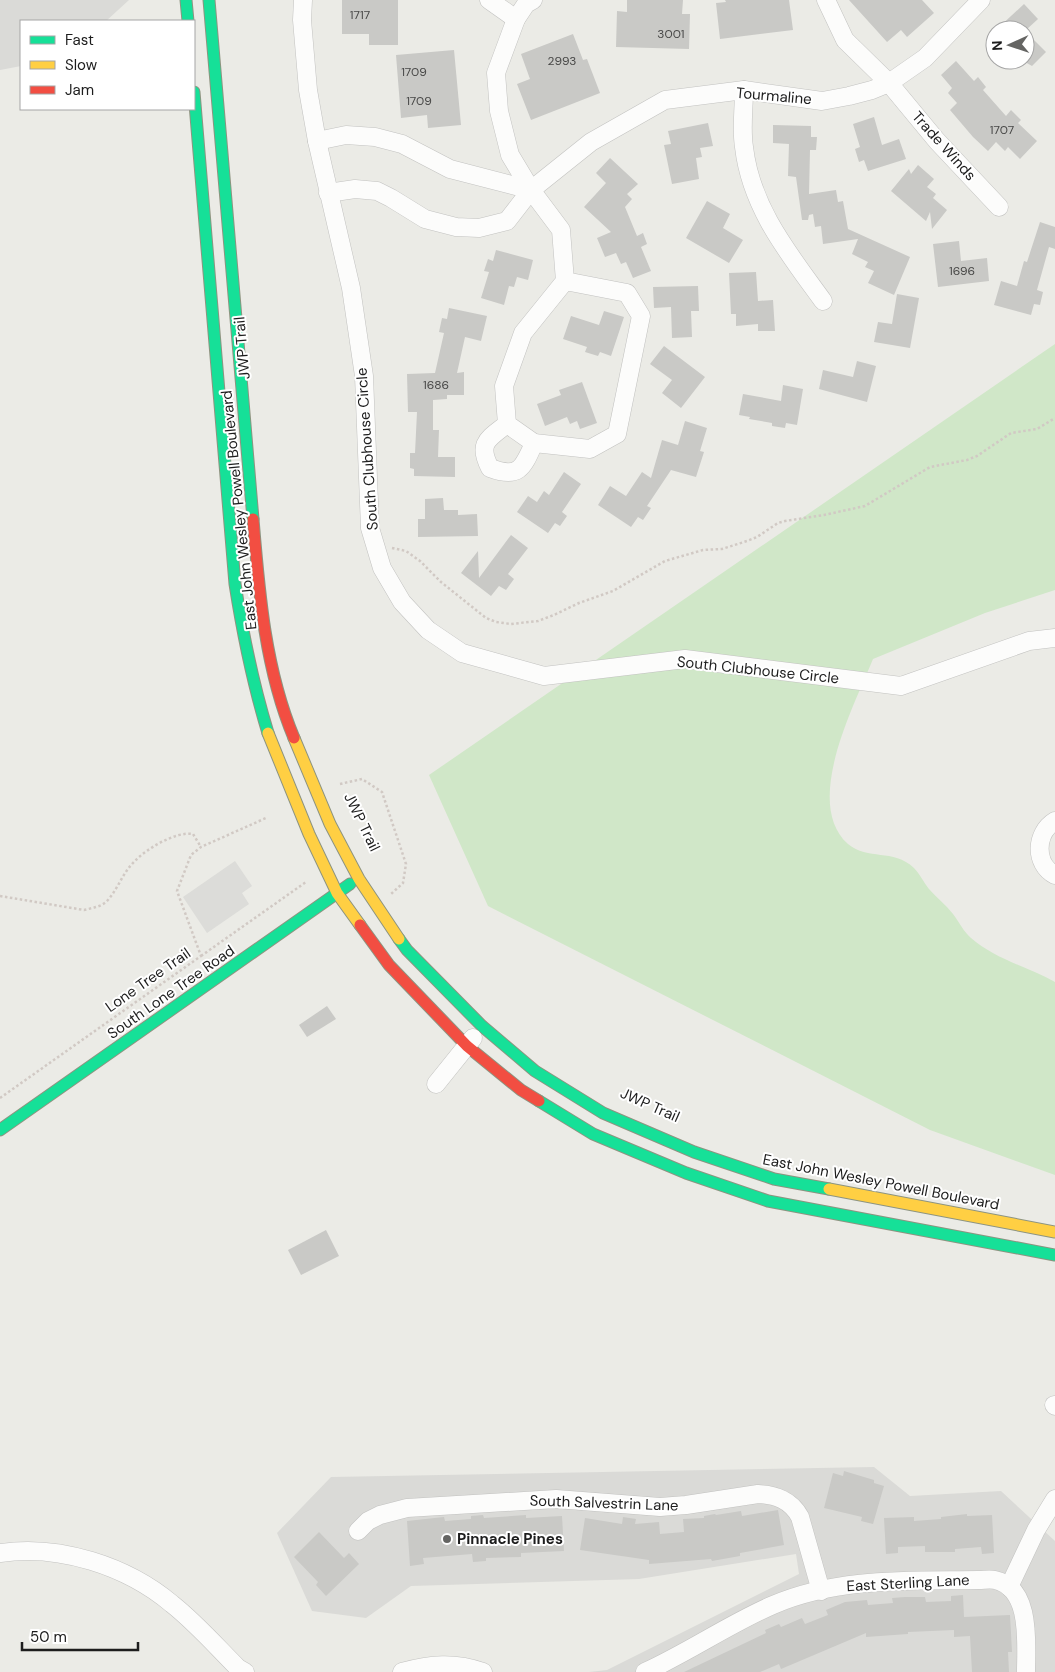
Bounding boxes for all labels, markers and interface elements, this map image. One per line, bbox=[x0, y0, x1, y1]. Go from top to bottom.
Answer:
house number: 1717 bbox=[350, 7, 370, 23]
legend bbox=[20, 20, 195, 110]
north arrow bbox=[985, 20, 1035, 70]
house number: 3001 bbox=[657, 26, 685, 42]
text: Fast bbox=[65, 30, 94, 50]
text: N bbox=[988, 40, 1006, 51]
house number: 2993 bbox=[548, 53, 576, 69]
text: Slow bbox=[65, 55, 98, 75]
house number: 1709 bbox=[401, 64, 427, 80]
text: Jam bbox=[65, 80, 94, 100]
street label: Tourmaline bbox=[735, 83, 813, 109]
house number: 1709 bbox=[406, 93, 432, 109]
street label: Trade Winds bbox=[908, 107, 980, 185]
house number: 1707 bbox=[990, 122, 1014, 138]
house number: 1696 bbox=[949, 263, 975, 279]
street label: JWP Trail bbox=[229, 316, 255, 380]
street label: South Clubhouse Circle bbox=[351, 367, 383, 531]
house number: 1686 bbox=[423, 377, 449, 393]
street label: East John Wesley Powell Boulevard bbox=[216, 389, 262, 631]
street label: South Clubhouse Circle bbox=[676, 652, 840, 688]
street label: JWP Trail bbox=[339, 789, 385, 855]
street label: South Lone Tree Road bbox=[103, 940, 239, 1044]
street label: Lone Tree Trail bbox=[101, 943, 195, 1017]
street label: JWP Trail bbox=[617, 1083, 683, 1127]
street label: East John Wesley Powell Boulevard bbox=[761, 1149, 1001, 1215]
street label: South Salvestrin Lane bbox=[529, 1490, 679, 1516]
place label: Pinnacle Pines bbox=[457, 1529, 563, 1549]
marker: Pinnacle Pines bbox=[441, 1533, 453, 1545]
street label: East Sterling Lane bbox=[846, 1570, 970, 1596]
scale bar bbox=[22, 1620, 139, 1652]
text: 50 m bbox=[30, 1627, 67, 1647]

